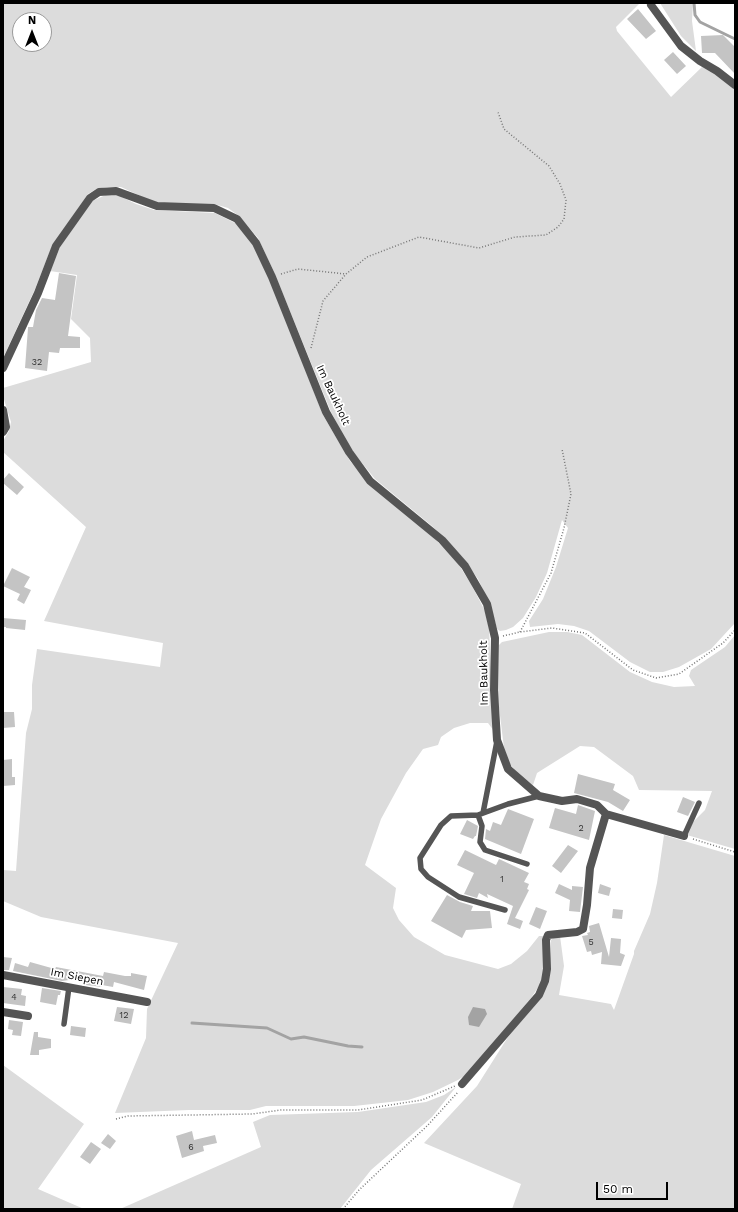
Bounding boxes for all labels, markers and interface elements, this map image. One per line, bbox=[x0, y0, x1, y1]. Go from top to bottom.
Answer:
north arrow bbox=[12, 12, 52, 52]
text: N bbox=[28, 14, 36, 27]
house number: 32 bbox=[32, 357, 42, 367]
street label: Im Baukholt bbox=[313, 363, 353, 427]
street label: Im Baukholt bbox=[477, 640, 491, 706]
house number: 2 bbox=[578, 823, 584, 833]
house number: 1 bbox=[500, 874, 504, 884]
house number: 5 bbox=[588, 937, 594, 947]
street label: Im Siepen bbox=[49, 965, 105, 989]
house number: 4 bbox=[11, 992, 17, 1002]
house number: 12 bbox=[120, 1010, 128, 1020]
house number: 6 bbox=[188, 1142, 194, 1152]
scale bar bbox=[598, 1174, 670, 1200]
text: 50 m bbox=[603, 1182, 633, 1196]

